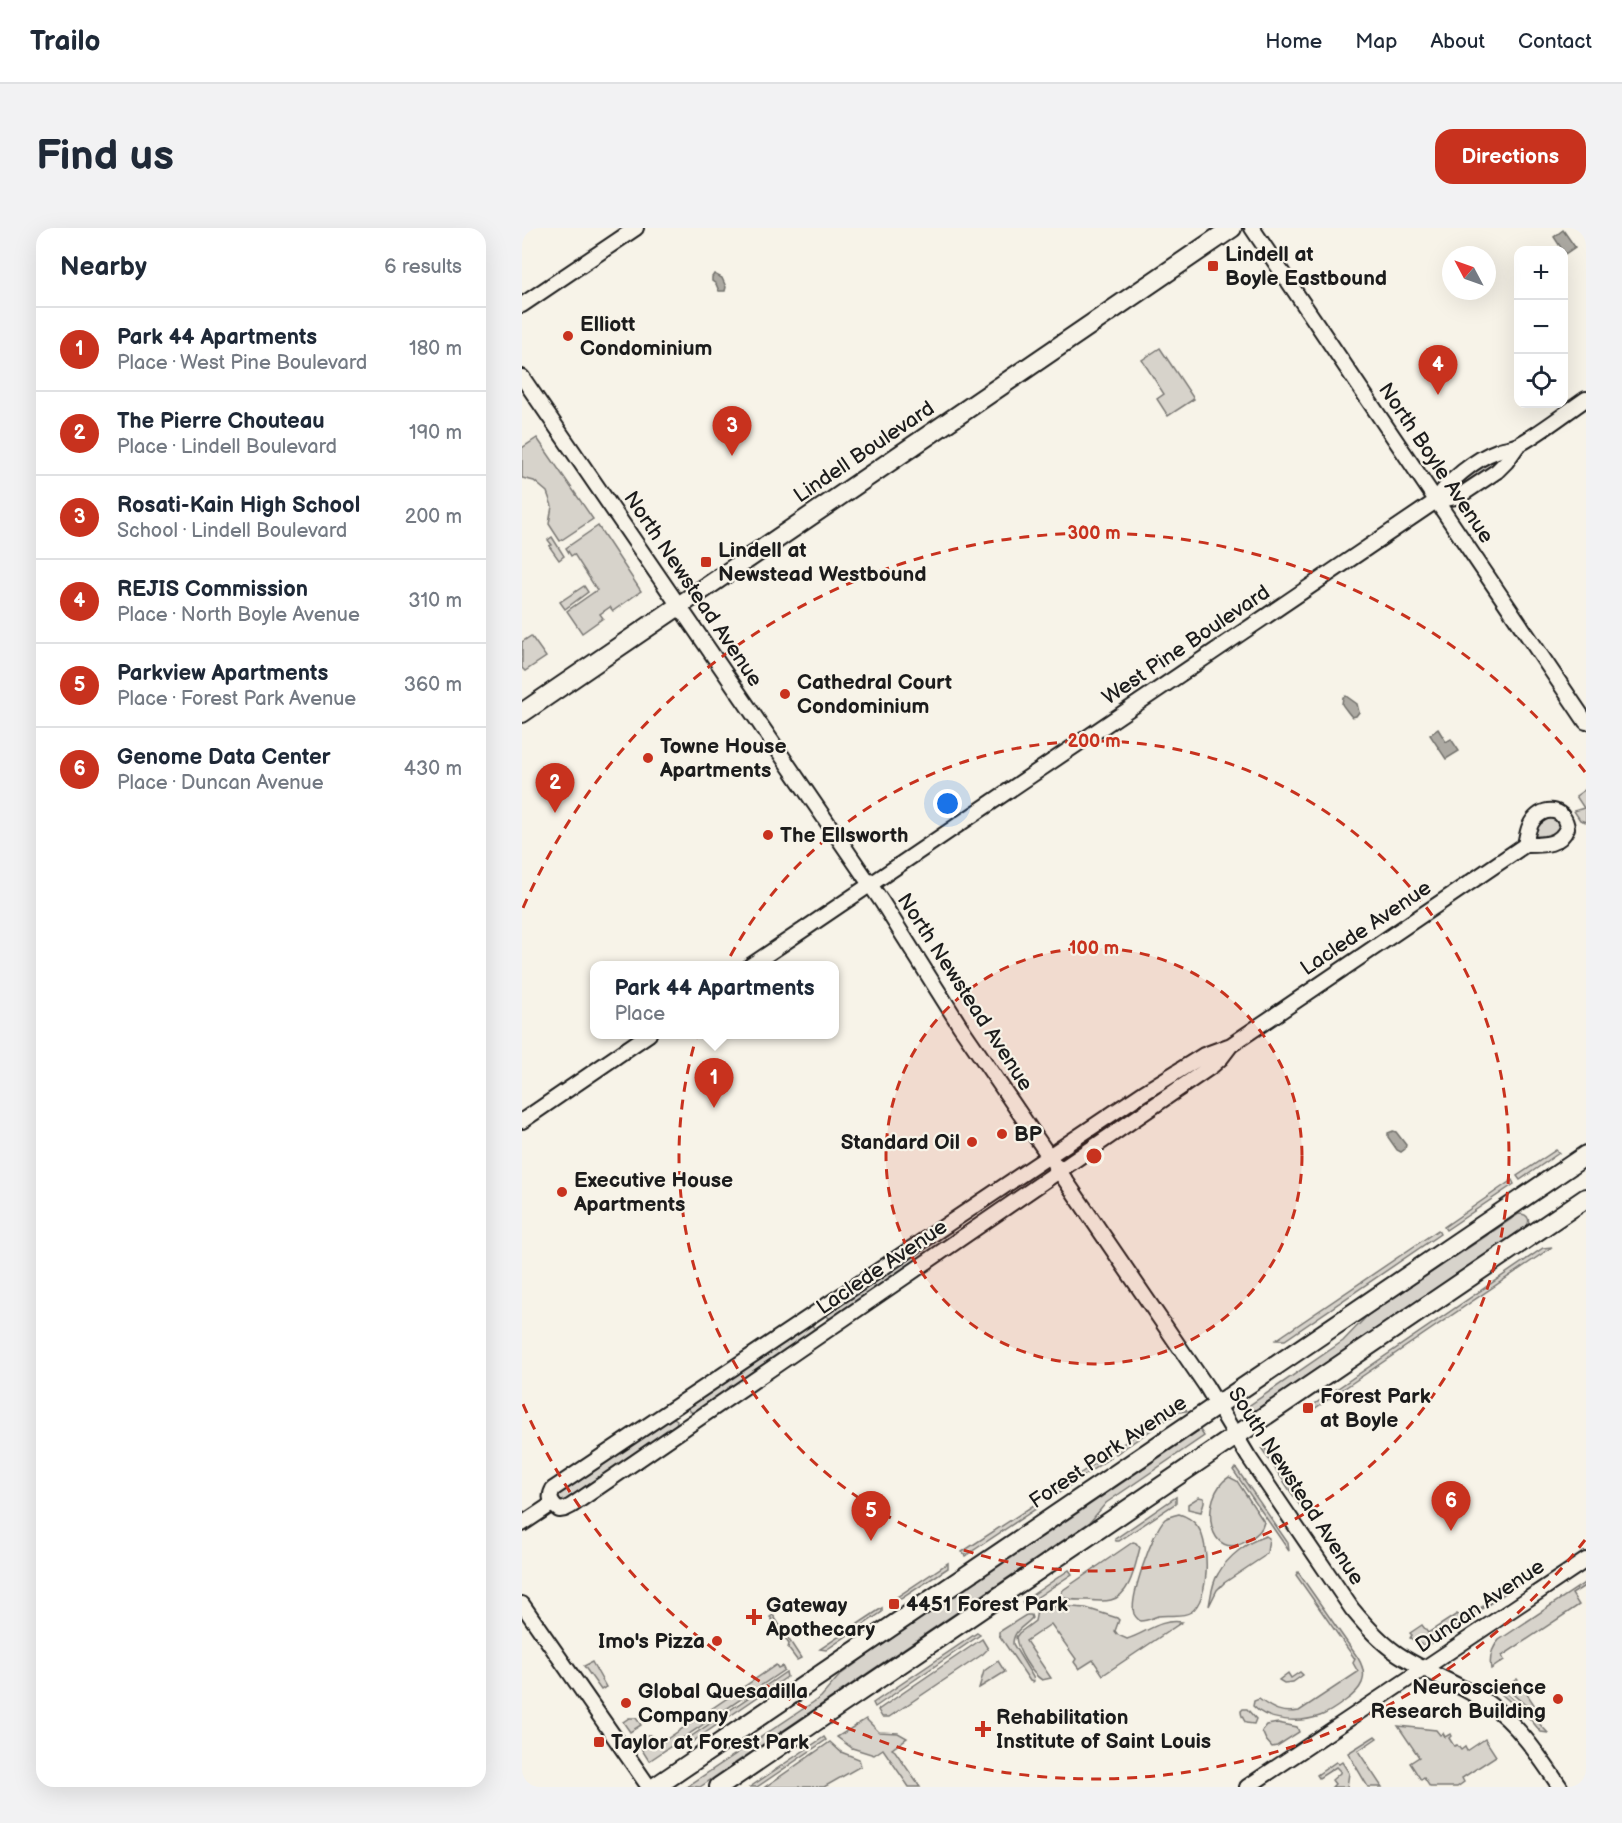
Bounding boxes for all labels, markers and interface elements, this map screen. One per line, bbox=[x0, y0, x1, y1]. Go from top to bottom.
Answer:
text: Trailo bbox=[30, 25, 101, 58]
text: Home bbox=[1265, 29, 1322, 54]
text: Map bbox=[1355, 29, 1397, 54]
text: About bbox=[1430, 29, 1485, 54]
text: Contact bbox=[1518, 29, 1592, 54]
button: Directions bbox=[1435, 129, 1586, 184]
text: Find us bbox=[36, 131, 174, 182]
place label: Lindell at Boyle Eastbound bbox=[1225, 242, 1387, 291]
north arrow bbox=[1442, 246, 1496, 300]
map controls bbox=[1514, 246, 1568, 408]
button: + bbox=[1514, 246, 1568, 300]
text: Nearby bbox=[60, 252, 147, 283]
text: 6 results bbox=[384, 255, 462, 279]
marker: Lindell at Boyle Eastbound bbox=[1206, 259, 1220, 273]
button: − bbox=[1514, 300, 1568, 354]
place label: Elliott Condominium bbox=[580, 312, 712, 361]
text: Park 44 Apartments bbox=[117, 324, 317, 351]
marker: Elliott Condominium bbox=[561, 329, 575, 343]
text: 1 bbox=[75, 337, 84, 361]
text: 180 m bbox=[409, 337, 462, 361]
pin: 4 bbox=[1418, 346, 1458, 395]
text: Place · West Pine Boulevard bbox=[117, 351, 367, 375]
button: locate bbox=[1514, 354, 1568, 408]
street label: North Boyle Avenue bbox=[1373, 378, 1499, 548]
street label: Lindell Boulevard bbox=[789, 396, 939, 508]
pin: 3 bbox=[712, 406, 752, 456]
text: The Pierre Chouteau bbox=[117, 408, 325, 435]
text: 2 bbox=[74, 421, 85, 445]
text: 190 m bbox=[409, 421, 462, 445]
text: Place · Lindell Boulevard bbox=[117, 435, 337, 459]
street label: North Newstead Avenue bbox=[618, 487, 768, 691]
text: Rosati-Kain High School bbox=[117, 492, 360, 519]
text: 3 bbox=[74, 505, 85, 529]
text: 200 m bbox=[405, 505, 462, 529]
text: School · Lindell Boulevard bbox=[117, 519, 347, 543]
text: 300 m bbox=[1067, 523, 1121, 544]
place label: Lindell at Newstead Westbound bbox=[718, 538, 927, 587]
marker: Lindell at Newstead Westbound bbox=[699, 555, 713, 569]
text: REJIS Commission bbox=[117, 576, 308, 603]
street label: West Pine Boulevard bbox=[1098, 580, 1274, 710]
text: 4 bbox=[74, 589, 85, 613]
text: 310 m bbox=[408, 589, 462, 613]
text: Place · North Boyle Avenue bbox=[117, 603, 360, 627]
text: Parkview Apartments bbox=[117, 660, 328, 687]
place label: Cathedral Court Condominium bbox=[797, 670, 952, 719]
text: 5 bbox=[74, 673, 85, 697]
text: 360 m bbox=[404, 673, 462, 697]
text: Place · Forest Park Avenue bbox=[117, 687, 356, 711]
marker: Cathedral Court Condominium bbox=[778, 687, 792, 701]
text: 200 m bbox=[1067, 731, 1121, 752]
place label: Towne House Apartments bbox=[659, 734, 787, 783]
text: Genome Data Center bbox=[117, 744, 331, 771]
marker: Towne House Apartments bbox=[641, 751, 655, 765]
text: 6 bbox=[73, 757, 86, 781]
text: 430 m bbox=[404, 757, 462, 781]
pin: 2 bbox=[536, 764, 574, 813]
text: Place · Duncan Avenue bbox=[117, 771, 324, 795]
your location bbox=[933, 789, 962, 818]
place label: The Ellsworth bbox=[780, 823, 908, 848]
marker: The Ellsworth bbox=[761, 828, 775, 842]
street label: Laclede Avenue bbox=[1296, 875, 1436, 981]
street label: North Newstead Avenue bbox=[892, 889, 1038, 1095]
text: 100 m bbox=[1069, 938, 1119, 959]
popup bbox=[590, 961, 839, 1039]
text: Park 44 Apartments bbox=[614, 975, 815, 1002]
text: Place bbox=[614, 1002, 665, 1026]
pin: 1 bbox=[694, 1058, 734, 1108]
place label: BP bbox=[1014, 1122, 1043, 1147]
marker: BP bbox=[995, 1127, 1009, 1141]
place label: Standard Oil bbox=[841, 1130, 960, 1155]
marker: Standard Oil bbox=[965, 1135, 979, 1149]
centre of rings bbox=[1084, 1146, 1104, 1166]
place label: Executive House Apartments bbox=[573, 1168, 733, 1217]
marker: Executive House Apartments bbox=[555, 1185, 569, 1199]
street label: Laclede Avenue bbox=[812, 1214, 952, 1320]
street label: South Newstead Avenue bbox=[1223, 1382, 1369, 1590]
place label: Forest Park at Boyle bbox=[1320, 1384, 1431, 1433]
street label: Forest Park Avenue bbox=[1025, 1390, 1191, 1514]
marker: Forest Park at Boyle bbox=[1301, 1401, 1315, 1415]
pin: 6 bbox=[1432, 1482, 1470, 1531]
pin: 5 bbox=[852, 1492, 890, 1541]
street label: Duncan Avenue bbox=[1411, 1554, 1549, 1658]
place label: 4451 Forest Park bbox=[906, 1592, 1068, 1617]
place label: Gateway Apothecary bbox=[765, 1593, 875, 1642]
marker: 4451 Forest Park bbox=[887, 1597, 901, 1611]
marker: Gateway Apothecary bbox=[747, 1610, 761, 1624]
place label: Imo's Pizza bbox=[598, 1629, 705, 1654]
marker: Imo's Pizza bbox=[710, 1634, 724, 1648]
place label: Neuroscience Research Building bbox=[1371, 1675, 1546, 1724]
place label: Global Quesadilla Company bbox=[638, 1679, 808, 1728]
marker: Neuroscience Research Building bbox=[1551, 1692, 1565, 1706]
marker: Global Quesadilla Company bbox=[619, 1696, 633, 1710]
place label: Rehabilitation Institute of Saint Louis bbox=[996, 1705, 1211, 1754]
marker: Rehabilitation Institute of Saint Louis bbox=[974, 1720, 992, 1738]
place label: Taylor at Forest Park bbox=[611, 1730, 809, 1755]
marker: Taylor at Forest Park bbox=[592, 1735, 606, 1749]

